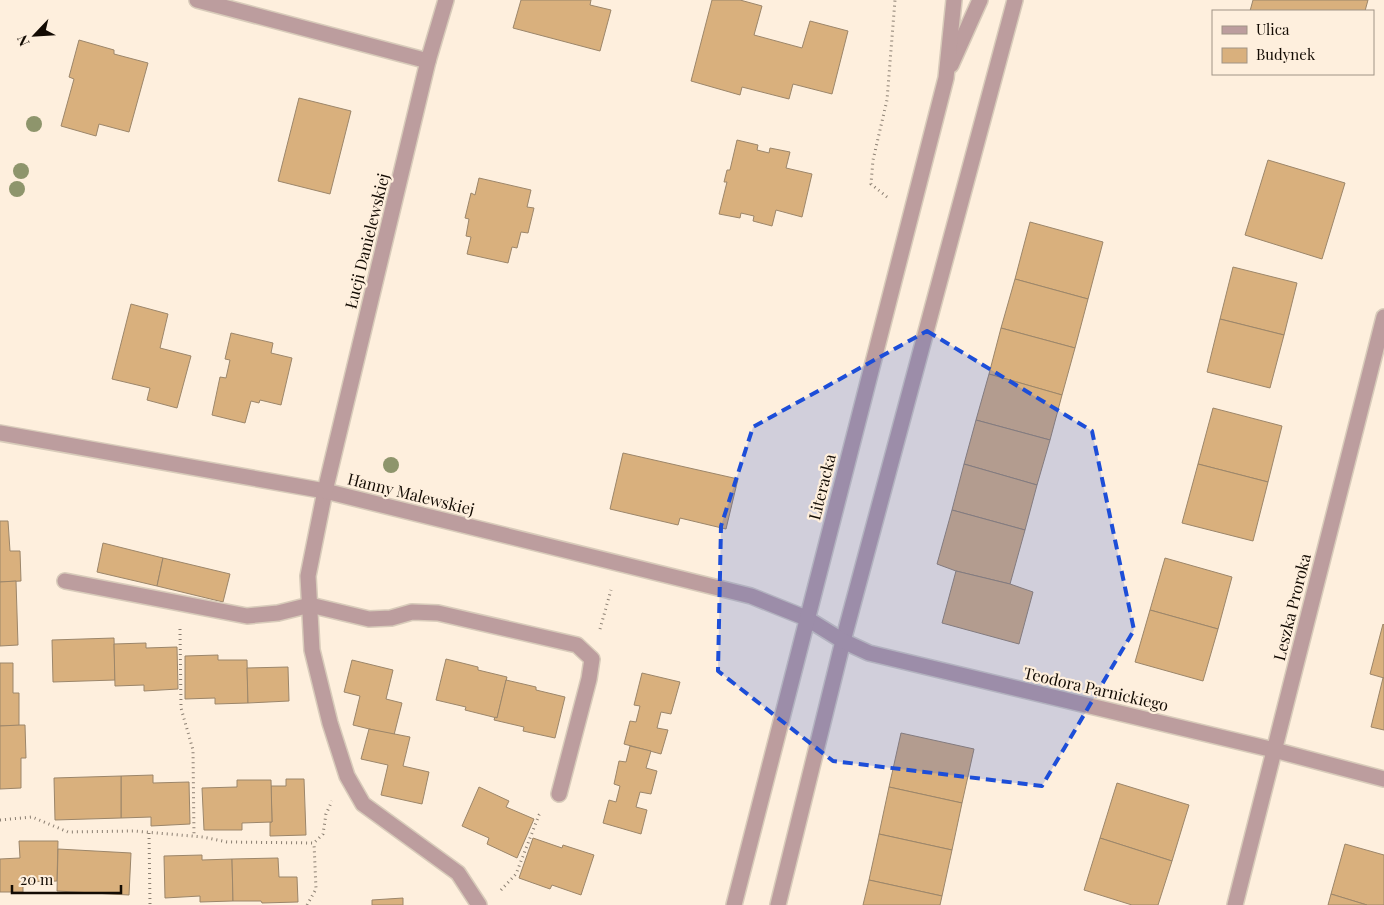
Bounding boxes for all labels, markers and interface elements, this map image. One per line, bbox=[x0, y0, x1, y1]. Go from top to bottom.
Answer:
north arrow bbox=[10, 10, 60, 60]
legend bbox=[1212, 10, 1374, 75]
text: Ulica bbox=[1256, 19, 1290, 39]
text: N bbox=[12, 32, 34, 49]
text: Budynek bbox=[1256, 44, 1316, 64]
street label: Łucji Danielewskiej bbox=[340, 171, 394, 311]
street label: Literacka bbox=[803, 452, 840, 522]
street label: Hanny Malewskiej bbox=[345, 468, 477, 519]
street label: Leszka Proroka bbox=[1268, 551, 1315, 663]
street label: Teodora Parnickiego bbox=[1022, 662, 1171, 715]
scale bar bbox=[12, 862, 121, 894]
text: 20 m bbox=[20, 869, 54, 889]

